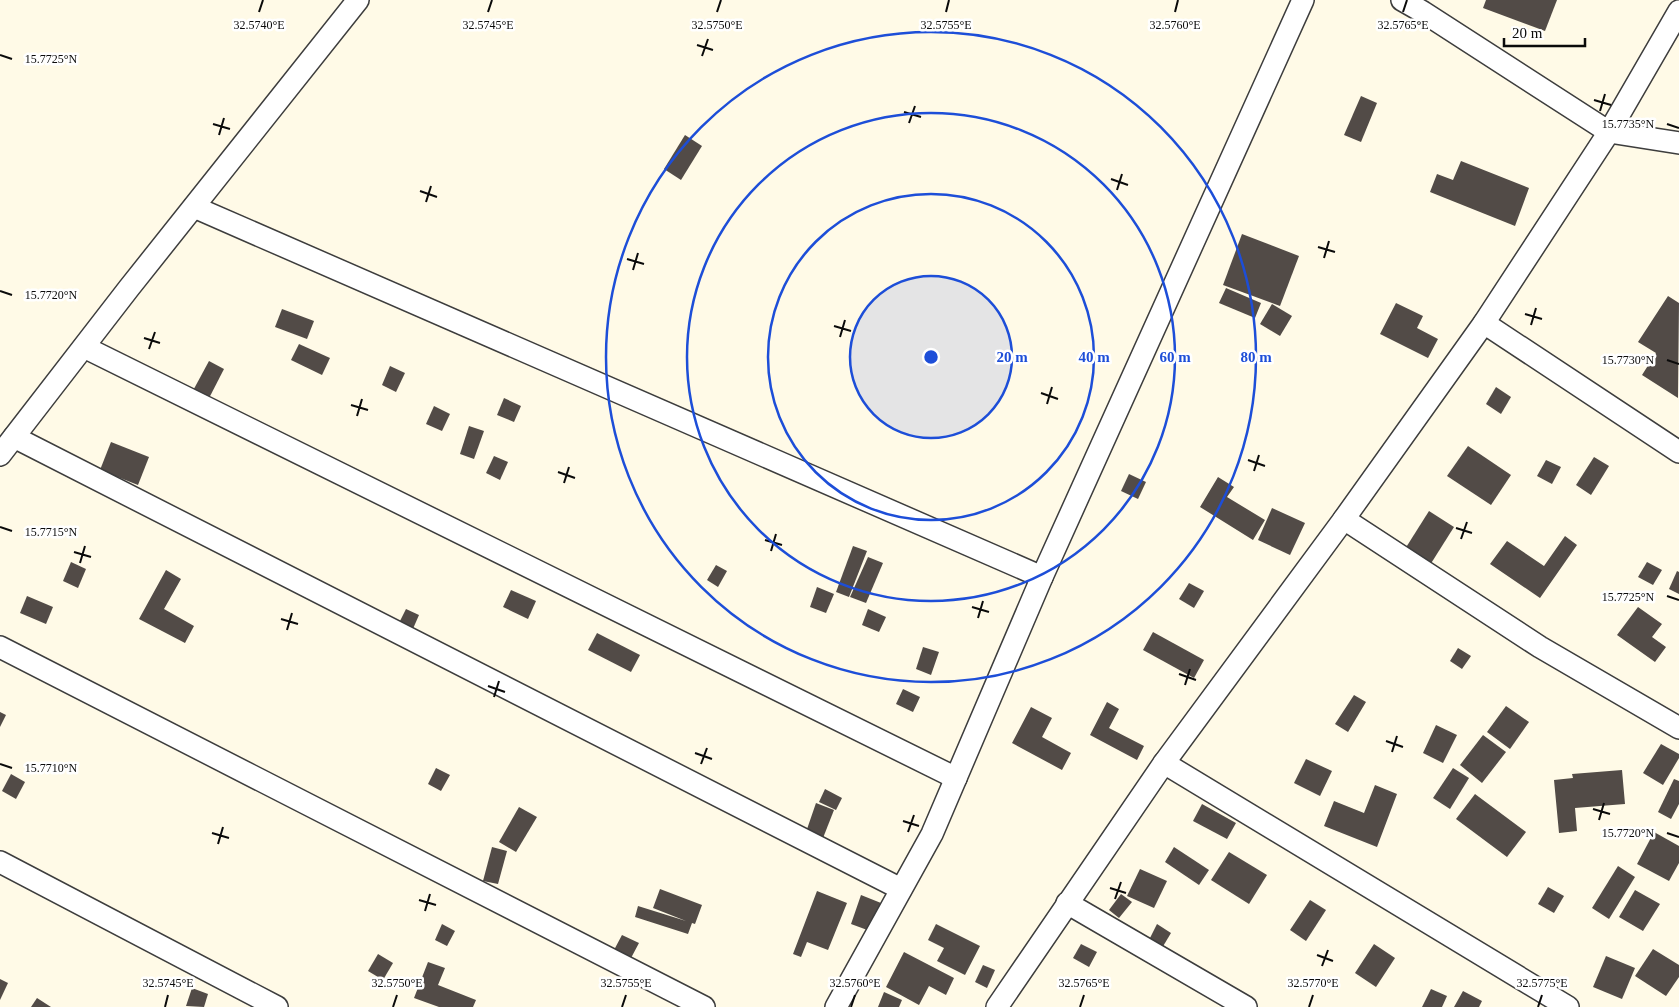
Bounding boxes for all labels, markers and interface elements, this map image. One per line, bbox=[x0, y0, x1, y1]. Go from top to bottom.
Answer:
scale bar bbox=[1504, 15, 1585, 47]
text: 32.5740°E bbox=[233, 18, 285, 32]
text: 32.5745°E bbox=[462, 18, 514, 32]
text: 32.5750°E bbox=[691, 18, 743, 32]
text: 32.5755°E bbox=[920, 18, 972, 32]
text: 32.5760°E bbox=[1149, 18, 1201, 32]
text: 32.5765°E bbox=[1377, 18, 1429, 32]
text: 20 m bbox=[1512, 25, 1543, 41]
text: 15.7725°N bbox=[25, 52, 78, 66]
text: 15.7735°N bbox=[1602, 117, 1655, 131]
text: 15.7720°N bbox=[25, 288, 78, 302]
centre of rings bbox=[922, 348, 940, 366]
text: 20 m bbox=[996, 349, 1028, 365]
text: 40 m bbox=[1078, 349, 1110, 365]
text: 60 m bbox=[1159, 349, 1191, 365]
text: 80 m bbox=[1240, 349, 1272, 365]
text: 15.7730°N bbox=[1602, 353, 1655, 367]
text: 15.7715°N bbox=[25, 525, 78, 539]
text: 15.7725°N bbox=[1602, 590, 1655, 604]
text: 15.7710°N bbox=[25, 761, 78, 775]
text: 15.7720°N bbox=[1602, 826, 1655, 840]
text: 32.5745°E bbox=[142, 976, 194, 990]
text: 32.5750°E bbox=[371, 976, 423, 990]
text: 32.5755°E bbox=[600, 976, 652, 990]
text: 32.5760°E bbox=[829, 976, 881, 990]
text: 32.5765°E bbox=[1058, 976, 1110, 990]
text: 32.5770°E bbox=[1287, 976, 1339, 990]
text: 32.5775°E bbox=[1516, 976, 1568, 990]

